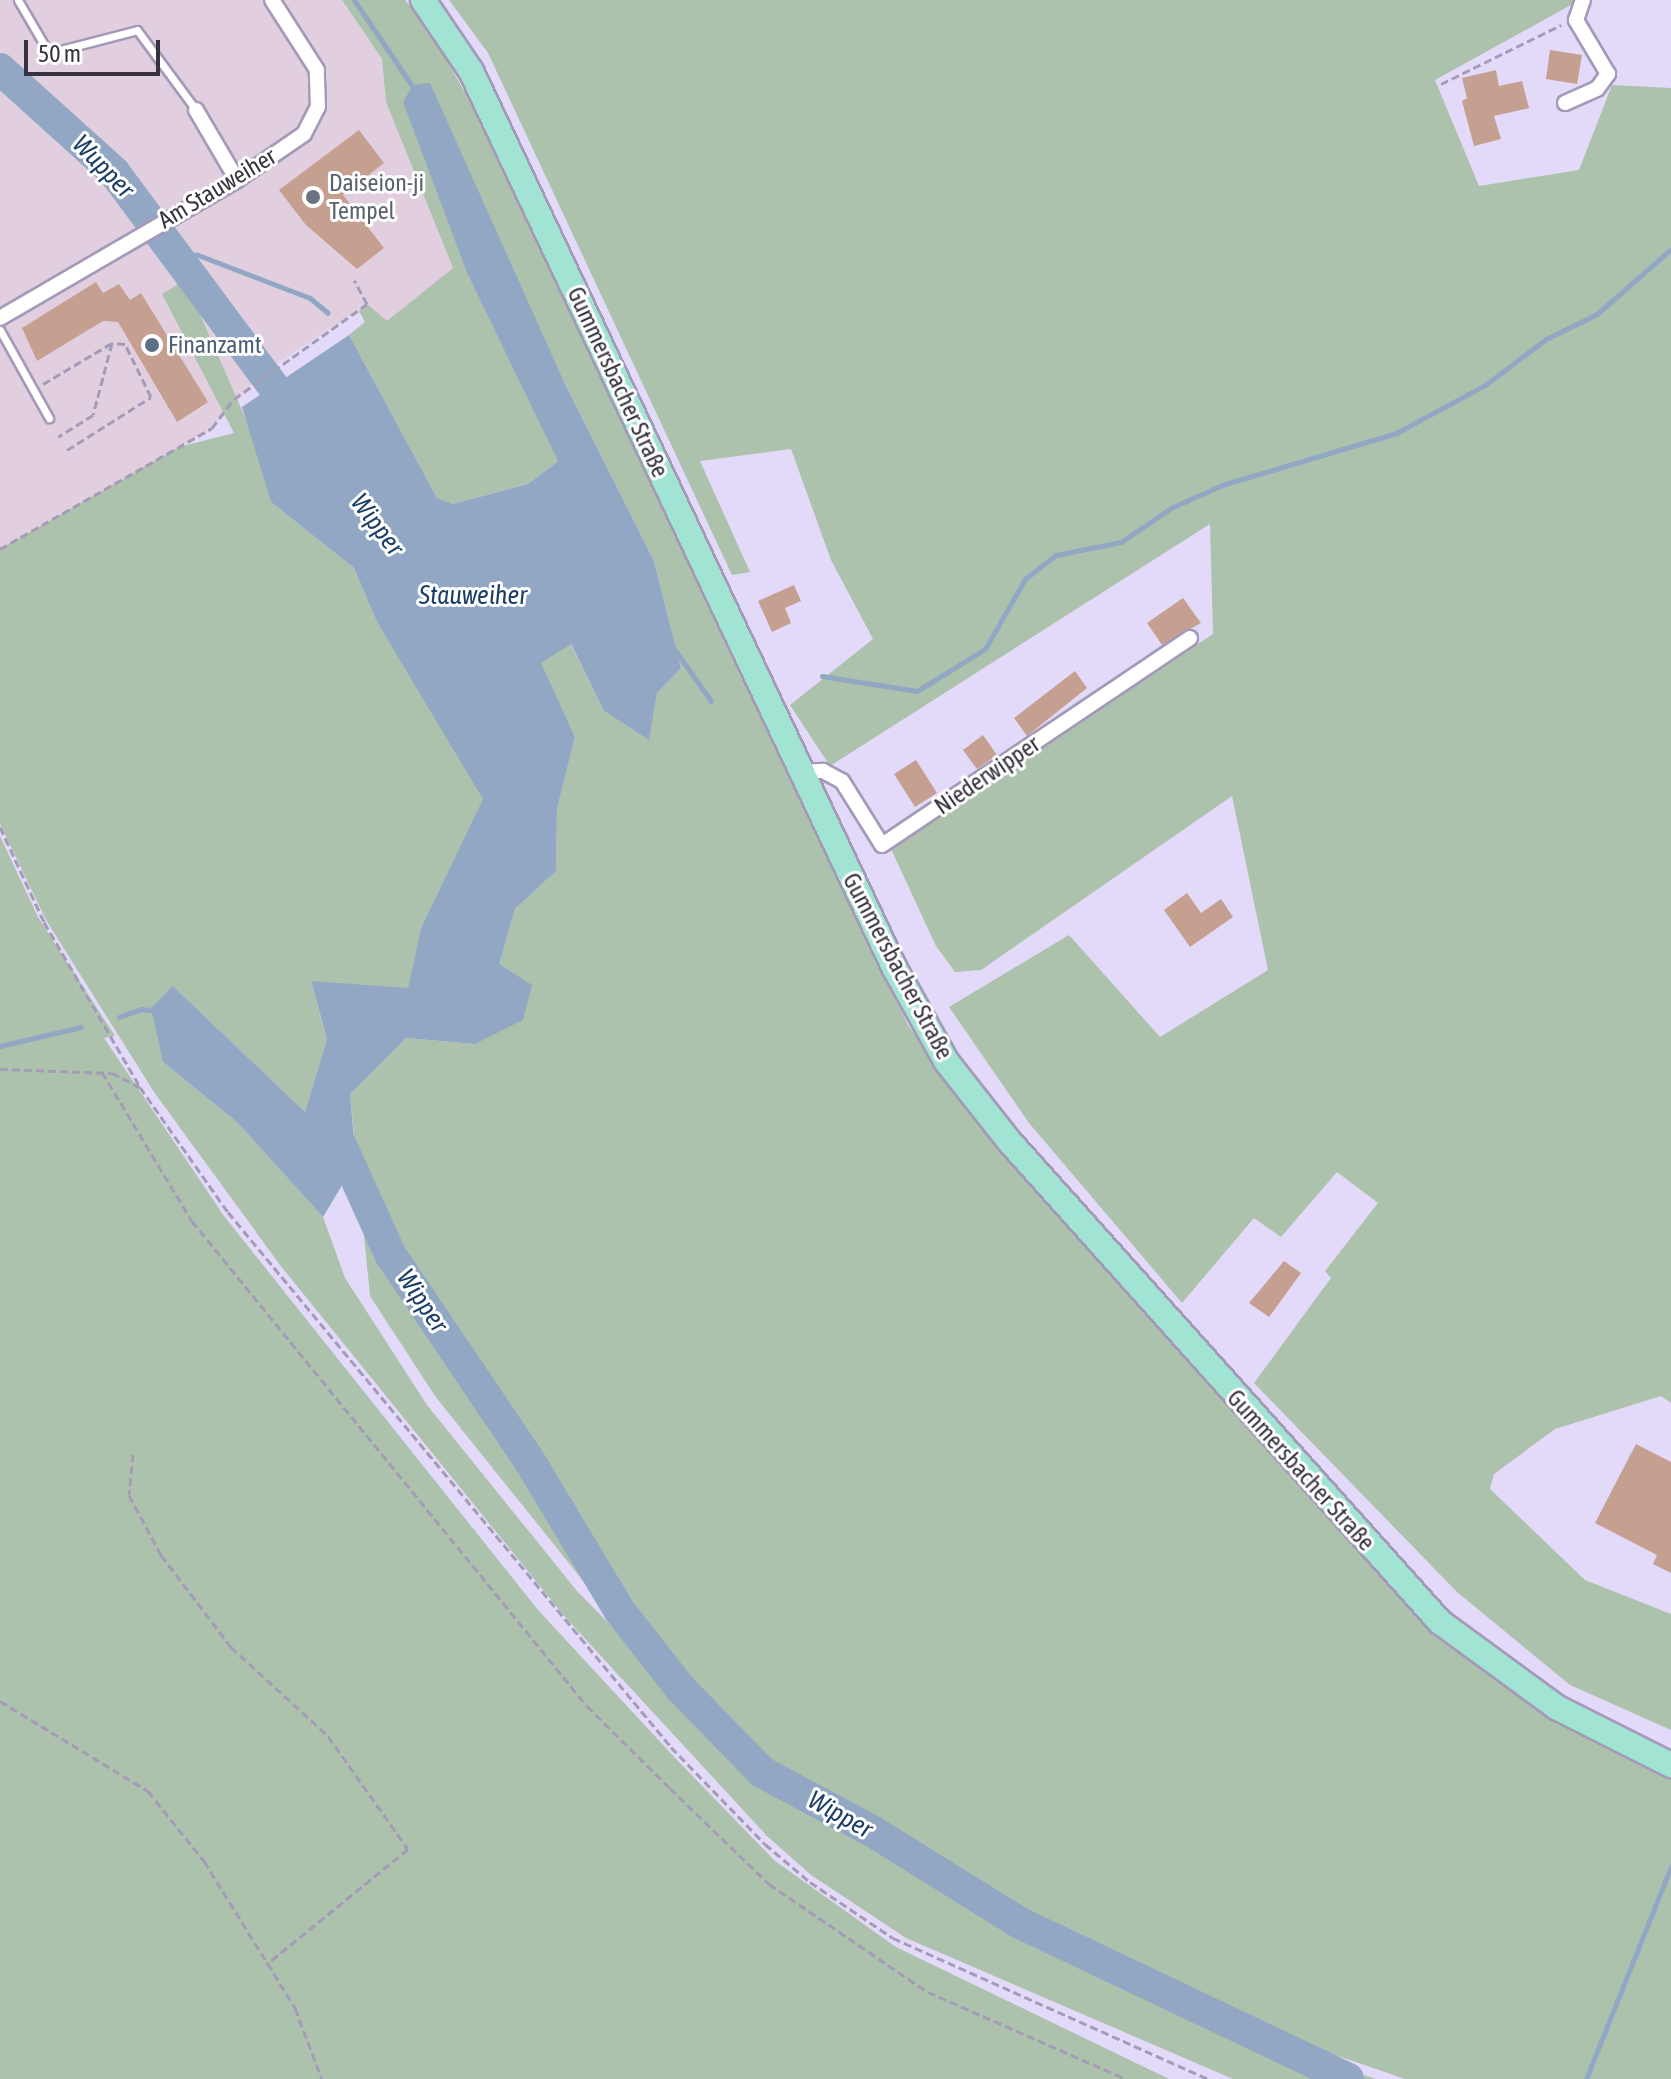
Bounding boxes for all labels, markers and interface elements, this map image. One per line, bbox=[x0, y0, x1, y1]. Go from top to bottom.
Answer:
scale bar bbox=[28, 24, 164, 74]
text: 50 m bbox=[38, 40, 81, 67]
water label: Wupper bbox=[66, 129, 140, 205]
street label: Am Stauweiher bbox=[153, 142, 281, 234]
place label: Daiseion-ji Tempel bbox=[329, 169, 424, 225]
marker: Daiseion-ji Tempel bbox=[304, 188, 322, 206]
street label: Gummersbacher Straße bbox=[561, 282, 675, 482]
place label: Finanzamt bbox=[168, 331, 262, 359]
marker: Finanzamt bbox=[143, 336, 161, 354]
water label: Wipper bbox=[344, 488, 410, 562]
water label: Stauweiher bbox=[419, 580, 527, 612]
street label: Niederwipper bbox=[929, 729, 1045, 821]
street label: Gummersbacher Straße bbox=[837, 868, 959, 1064]
water label: Wipper bbox=[390, 1264, 454, 1338]
street label: Gummersbacher Straße bbox=[1221, 1384, 1381, 1556]
water label: Wipper bbox=[802, 1785, 878, 1845]

